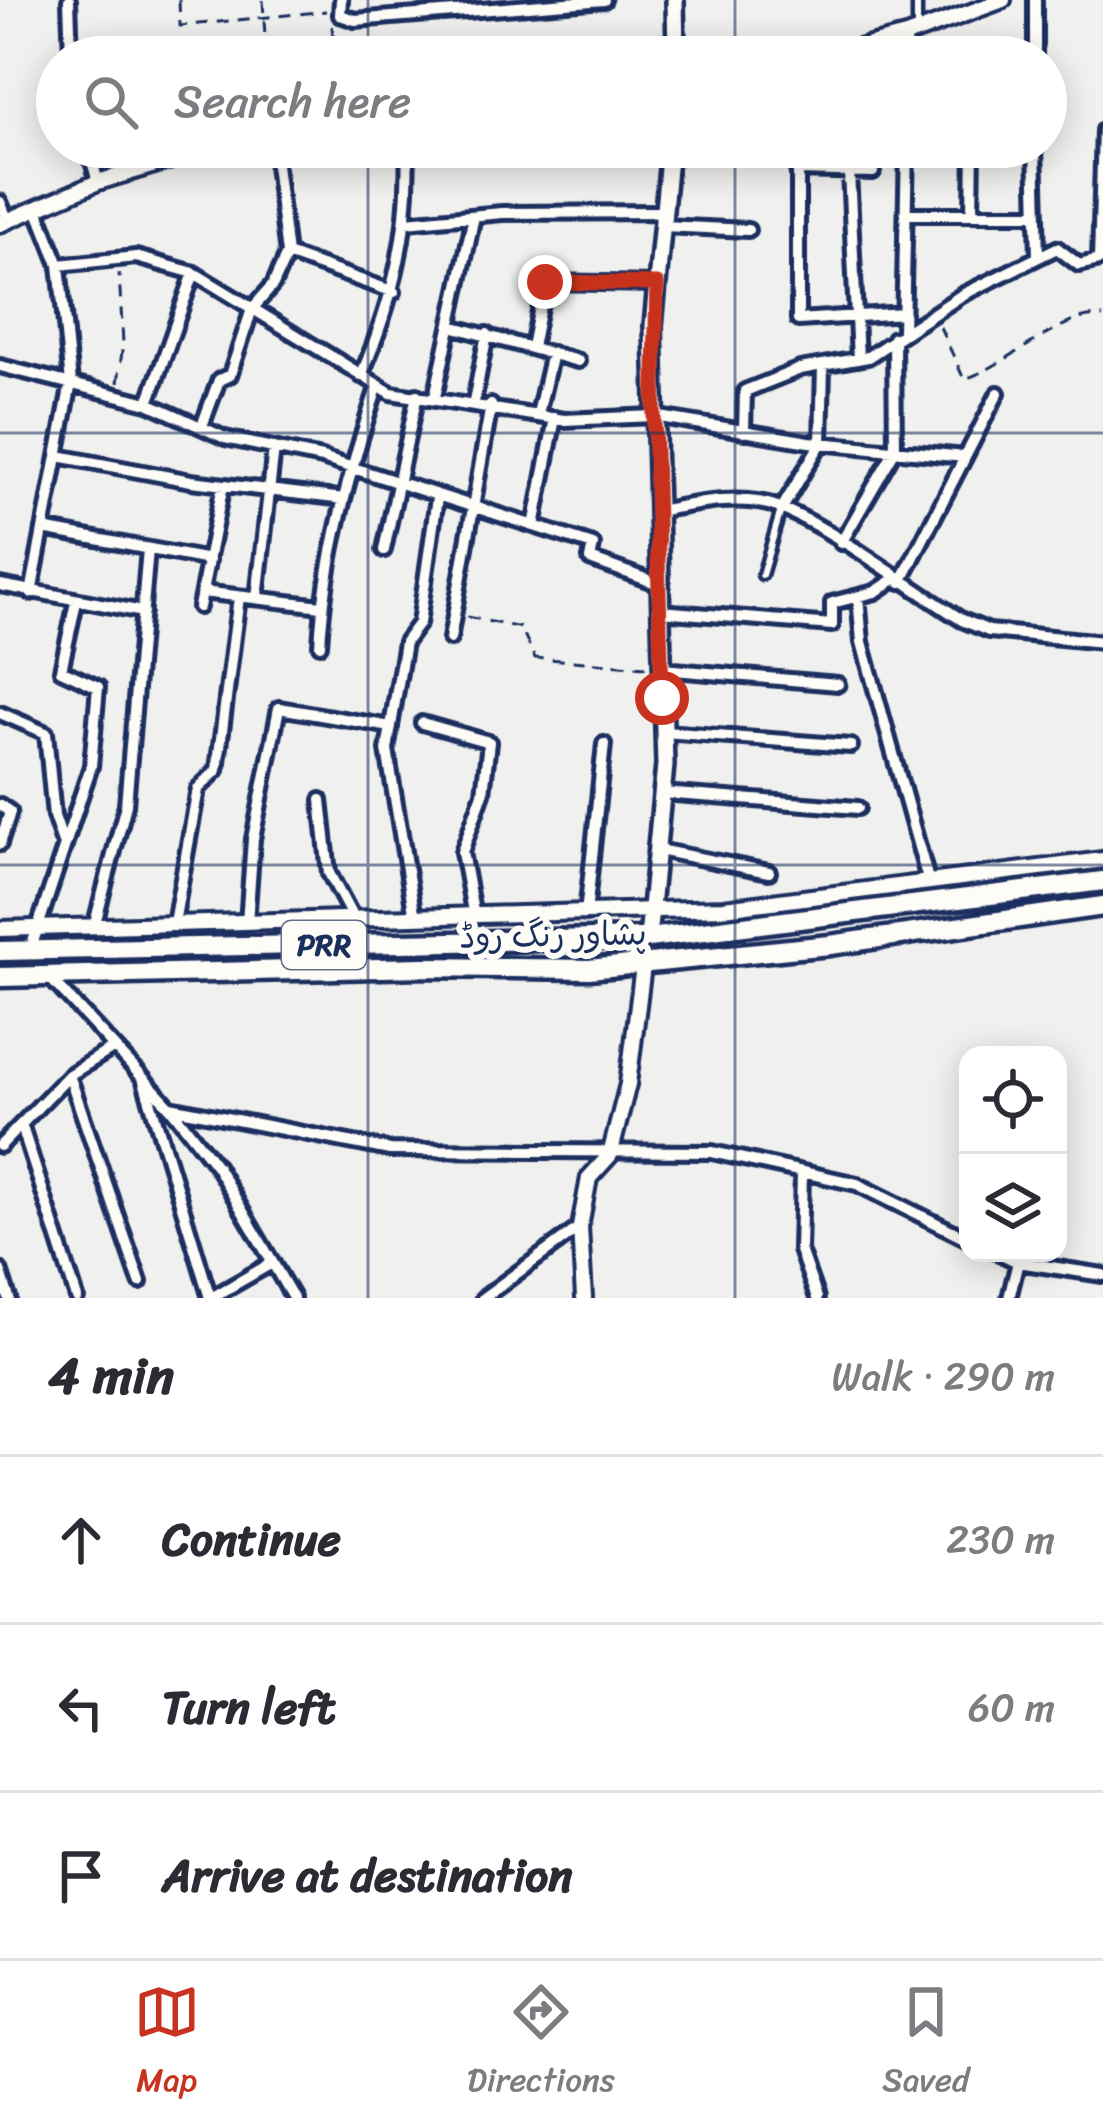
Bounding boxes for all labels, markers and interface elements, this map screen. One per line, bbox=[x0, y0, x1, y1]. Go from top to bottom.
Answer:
search box bbox=[36, 36, 1067, 168]
text: Search here bbox=[174, 62, 411, 142]
icon: search bbox=[78, 69, 144, 135]
route end bbox=[518, 255, 572, 309]
route start bbox=[635, 671, 689, 725]
street label: پشاور رنگ روڈ bbox=[459, 904, 647, 966]
road number: PRR bbox=[282, 921, 366, 969]
map controls bbox=[959, 1046, 1067, 1262]
button: locate bbox=[959, 1046, 1067, 1154]
button: layers bbox=[959, 1154, 1067, 1262]
text: 4 min bbox=[48, 1331, 174, 1421]
text: Walk · 290 m bbox=[832, 1342, 1055, 1411]
text: Continue bbox=[162, 1500, 341, 1580]
text: 230 m bbox=[946, 1505, 1055, 1574]
icon: ahead bbox=[48, 1507, 114, 1573]
text: Turn left bbox=[162, 1668, 335, 1748]
text: 60 m bbox=[968, 1673, 1055, 1742]
icon: left bbox=[48, 1675, 114, 1741]
text: Arrive at destination bbox=[162, 1836, 572, 1916]
icon: arrive bbox=[48, 1843, 114, 1909]
tab: Map bbox=[134, 1979, 200, 2109]
tab: Directions bbox=[467, 1979, 615, 2109]
tab: Saved bbox=[882, 1979, 969, 2109]

